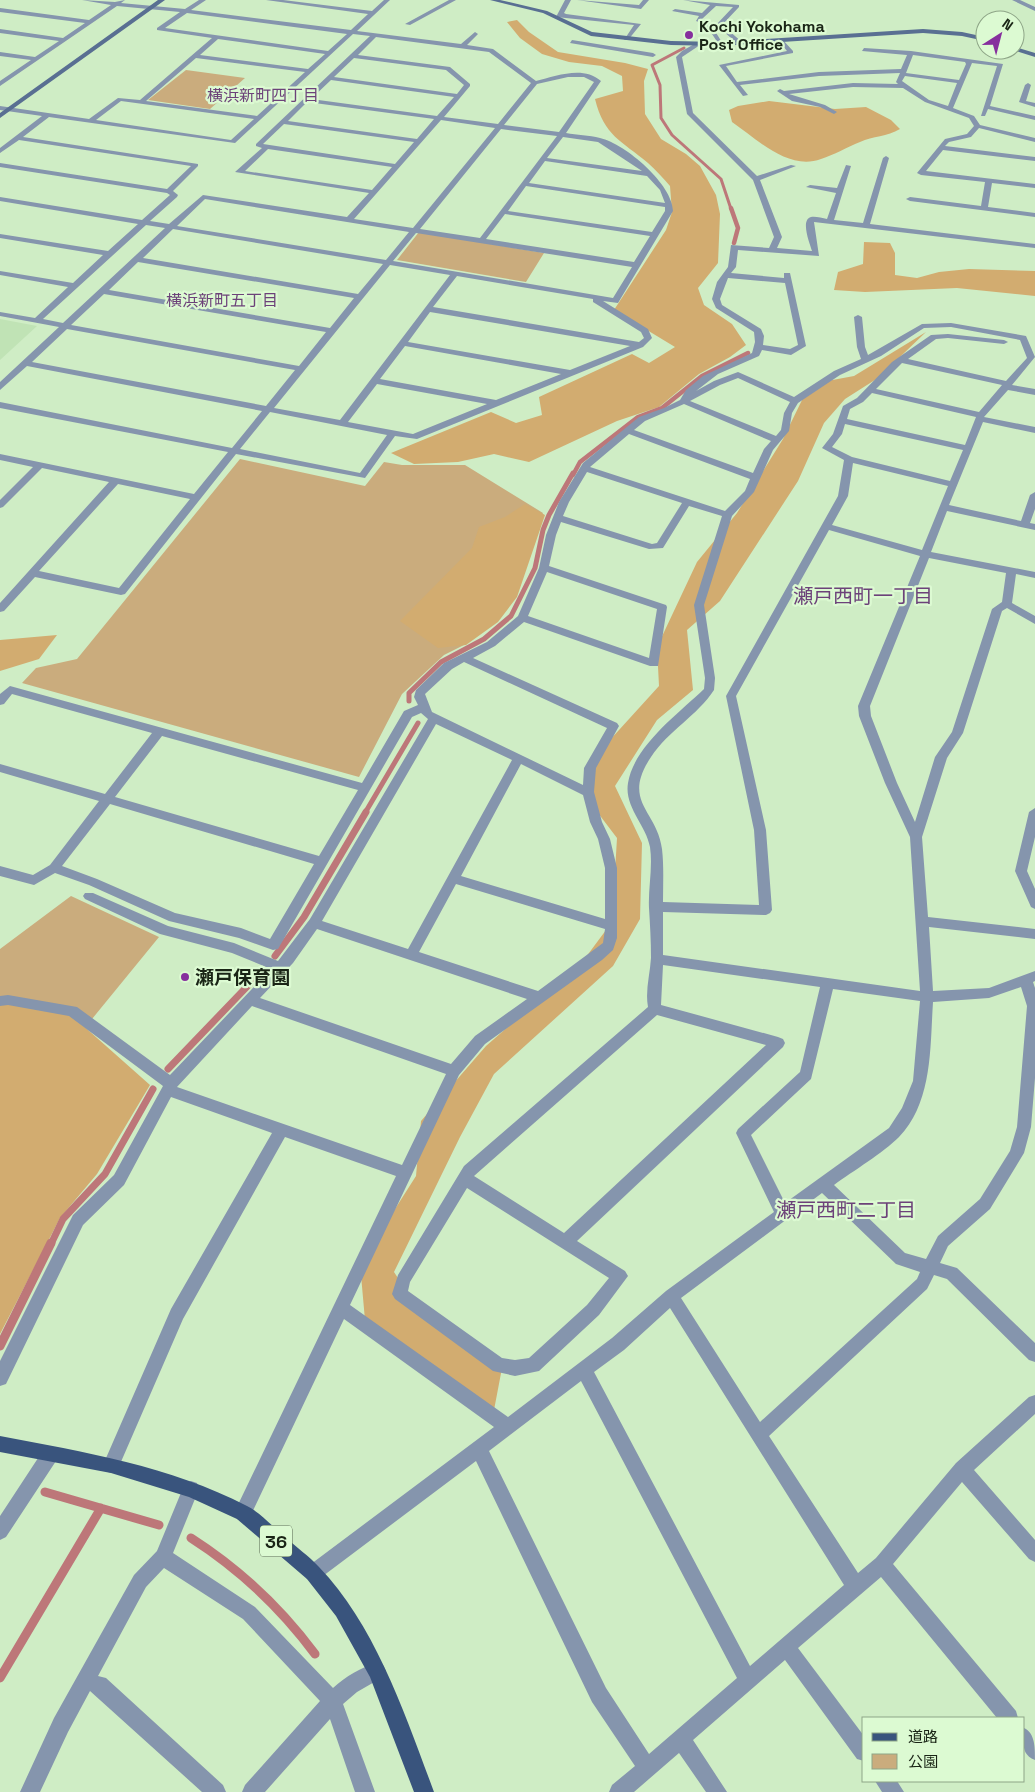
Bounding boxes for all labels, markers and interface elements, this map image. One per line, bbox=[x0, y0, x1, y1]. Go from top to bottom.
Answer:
north arrow bbox=[975, 10, 1025, 60]
text: N bbox=[999, 14, 1017, 35]
place label: Kochi Yokohama Post Office bbox=[699, 16, 825, 55]
marker: Kochi Yokohama Post Office bbox=[683, 29, 695, 41]
district label: 横浜新町四丁目 bbox=[207, 85, 319, 106]
district label: 横浜新町五丁目 bbox=[166, 290, 278, 311]
district label: 瀬戸西町一丁目 bbox=[793, 583, 933, 609]
place label: 瀬戸保育園 bbox=[195, 965, 290, 990]
marker: 瀬戸保育園 bbox=[179, 971, 191, 983]
district label: 瀬戸西町二丁目 bbox=[776, 1197, 916, 1223]
road number: 36 bbox=[260, 1525, 292, 1556]
legend bbox=[862, 1717, 1025, 1782]
text: 道路 bbox=[908, 1727, 938, 1746]
text: 公園 bbox=[908, 1752, 938, 1771]

